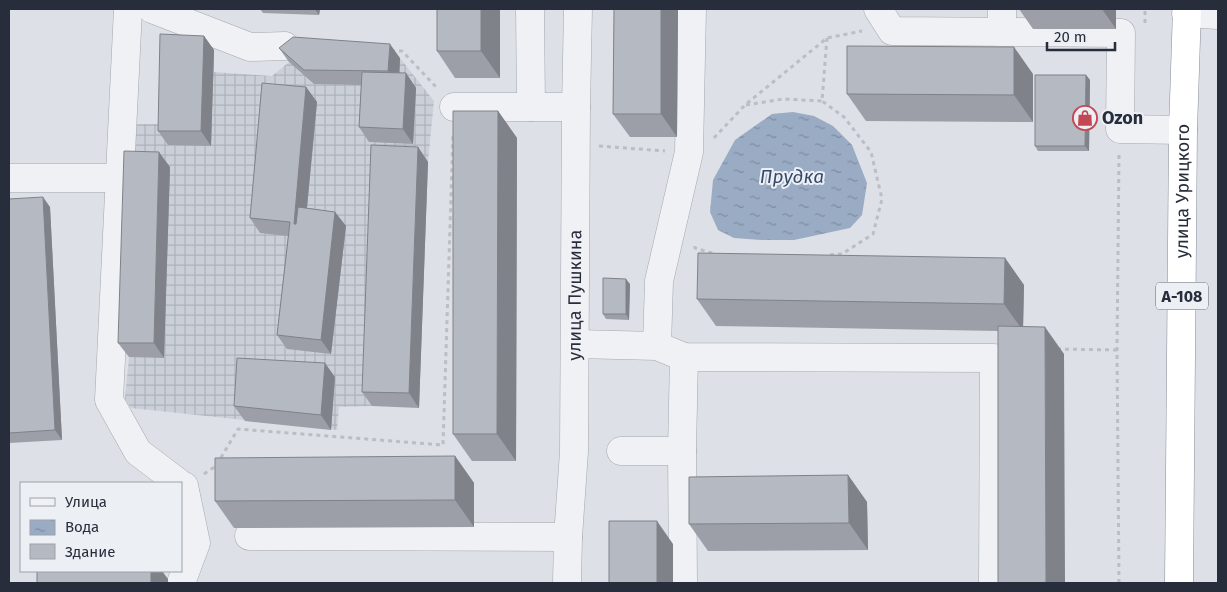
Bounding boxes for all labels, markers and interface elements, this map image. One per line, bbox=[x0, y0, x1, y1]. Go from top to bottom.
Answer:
scale bar bbox=[1047, 20, 1114, 52]
text: 20 m bbox=[1054, 28, 1087, 46]
shop icon: Ozon bbox=[1072, 105, 1098, 131]
place label: Ozon bbox=[1102, 107, 1143, 129]
street label: улица Урицкого bbox=[1171, 124, 1194, 258]
water label: Прудка bbox=[760, 165, 824, 188]
street label: улица Пушкина bbox=[564, 230, 586, 361]
road number: А-108 bbox=[1156, 282, 1208, 310]
legend bbox=[20, 482, 182, 572]
text: Улица bbox=[65, 493, 107, 511]
text: Вода bbox=[65, 518, 99, 536]
text: Здание bbox=[65, 543, 115, 561]

